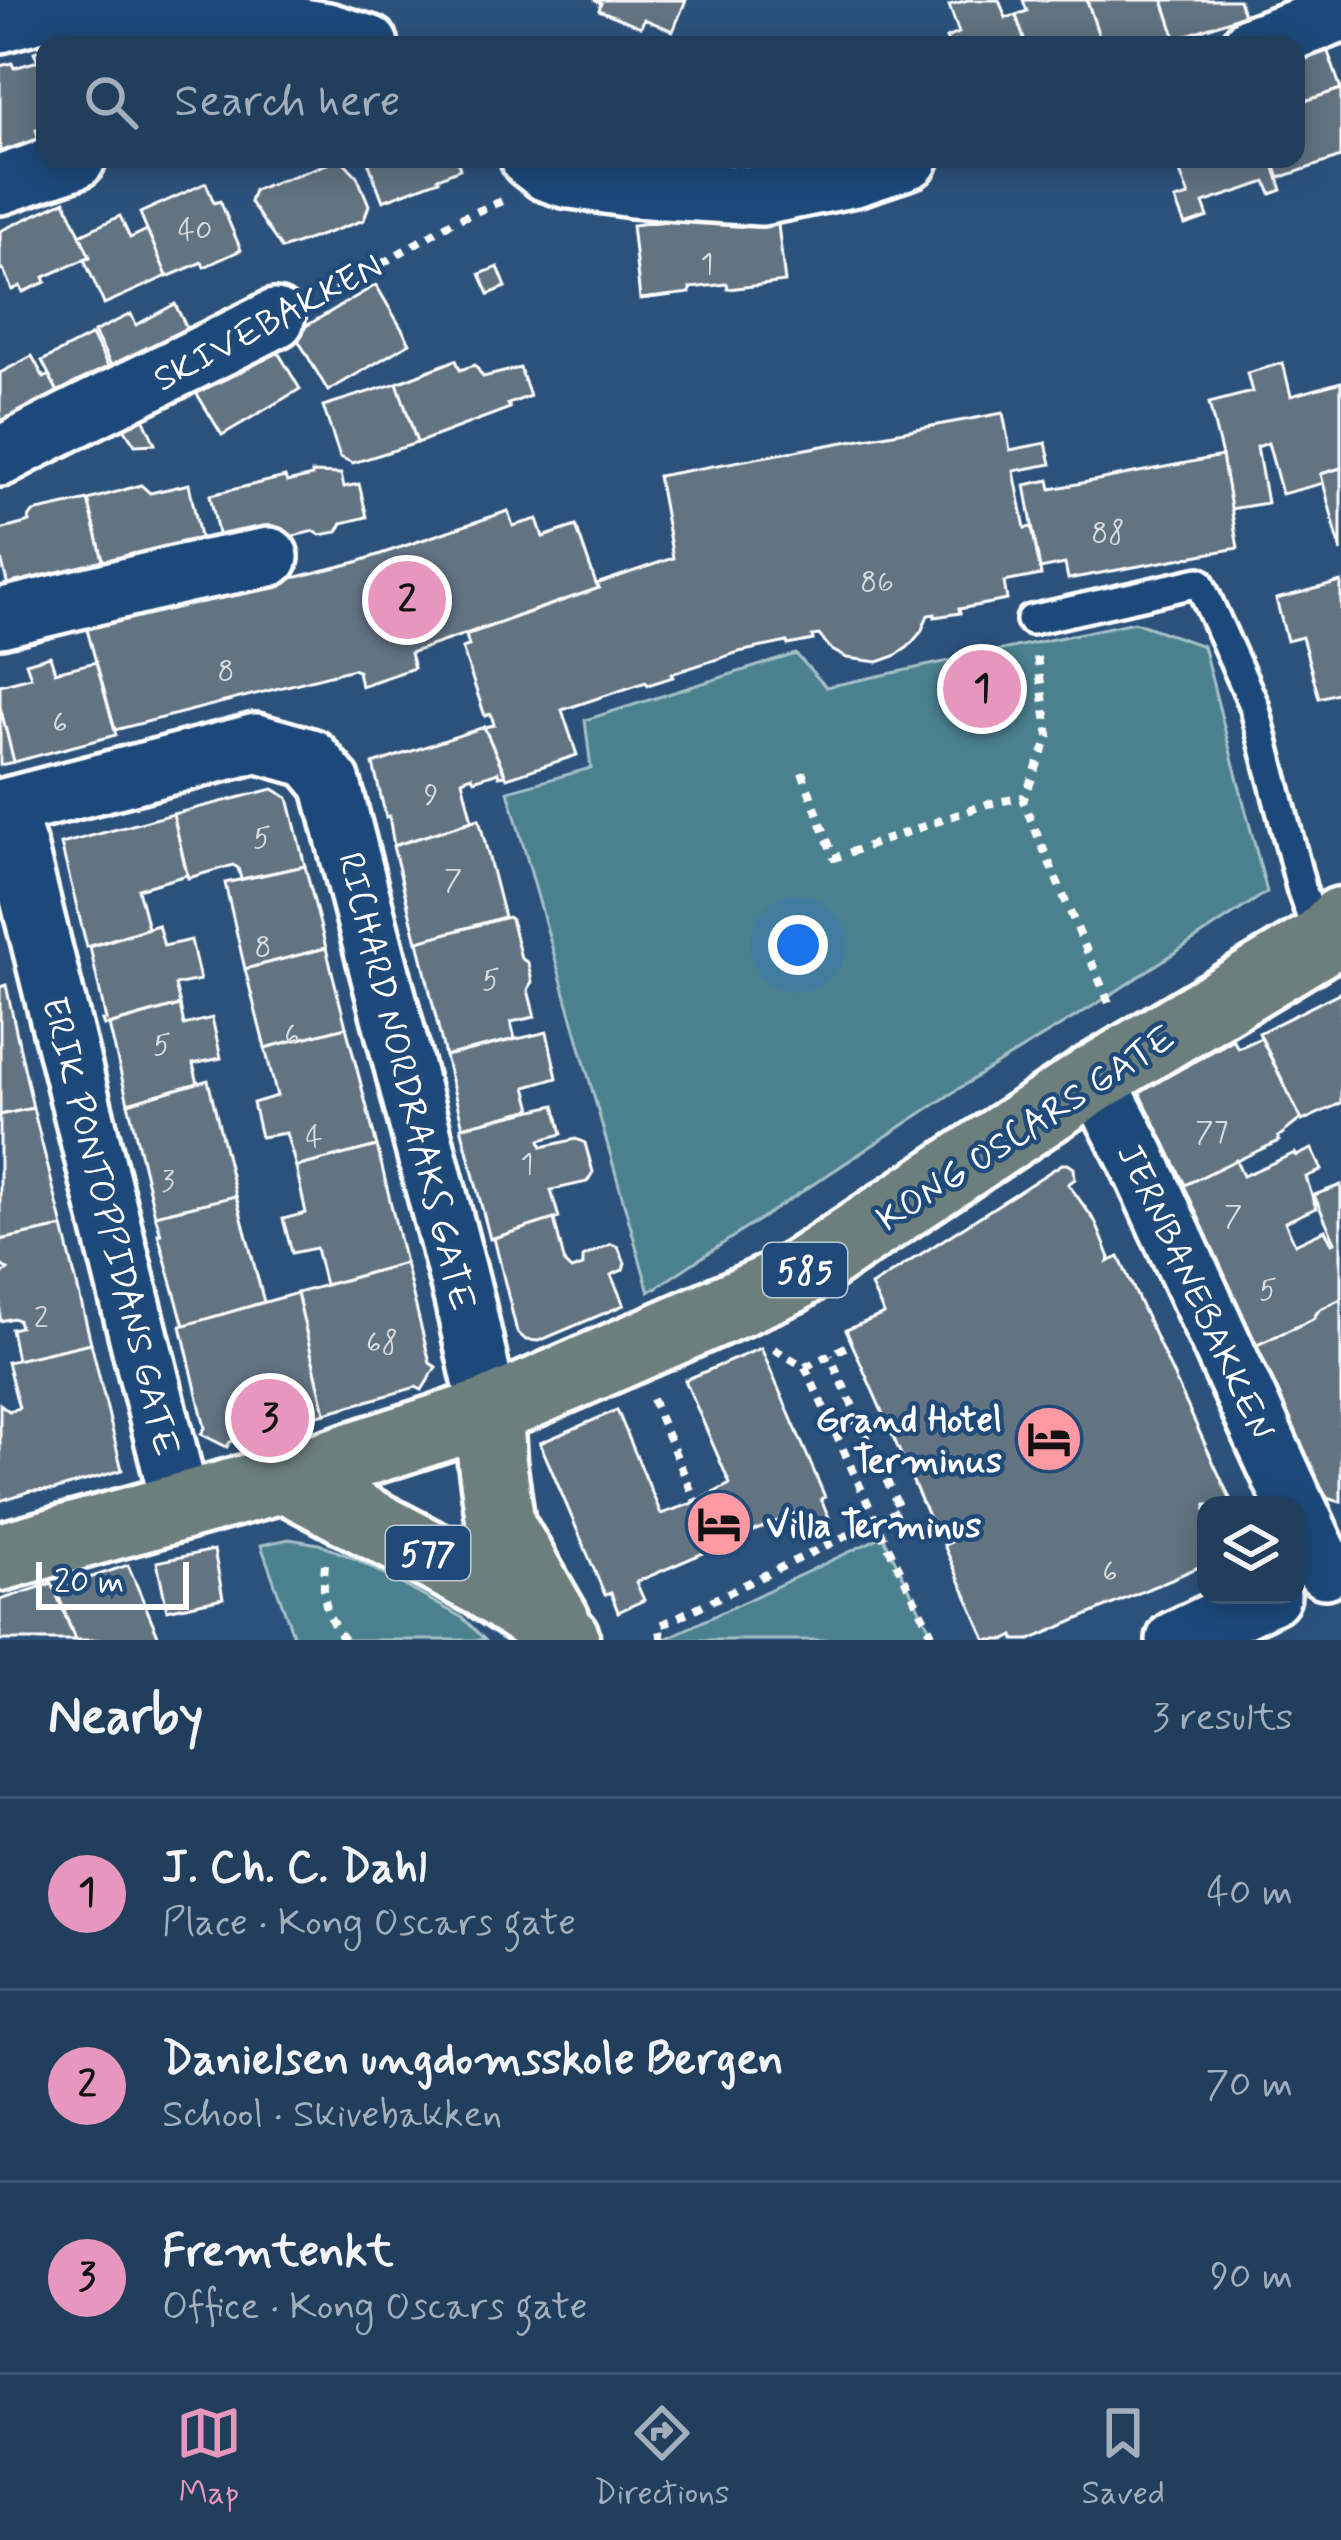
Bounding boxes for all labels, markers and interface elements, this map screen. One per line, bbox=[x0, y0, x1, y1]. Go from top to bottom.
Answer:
search box bbox=[36, 36, 1305, 168]
icon: search bbox=[78, 69, 144, 135]
text: Search here bbox=[174, 73, 401, 132]
house number: 40 bbox=[178, 211, 212, 250]
street label: SKIVEBAKKEN bbox=[146, 244, 391, 404]
house number: 1 bbox=[700, 245, 714, 284]
house number: 88 bbox=[1091, 514, 1125, 553]
pin: 2 bbox=[368, 555, 446, 645]
house number: 86 bbox=[860, 563, 894, 602]
pin: 1 bbox=[943, 644, 1021, 734]
house number: 8 bbox=[218, 652, 234, 691]
house number: 6 bbox=[52, 704, 68, 743]
house number: 9 bbox=[424, 776, 438, 815]
house number: 5 bbox=[253, 819, 271, 858]
street label: RICHARD NORDRAAKS GATE bbox=[325, 848, 484, 1316]
house number: 7 bbox=[444, 861, 462, 900]
your location bbox=[768, 915, 828, 975]
house number: 8 bbox=[255, 928, 271, 967]
house number: 5 bbox=[482, 961, 500, 1000]
street label: ERIK PONTOPPIDANS GATE bbox=[29, 992, 188, 1461]
house number: 6 bbox=[284, 1016, 300, 1055]
street label: KONG OSCARS GATE bbox=[869, 1016, 1185, 1244]
house number: 5 bbox=[153, 1026, 171, 1065]
house number: 77 bbox=[1195, 1113, 1229, 1152]
house number: 4 bbox=[305, 1118, 323, 1157]
street label: JERNBANEBAKKEN bbox=[1104, 1137, 1283, 1448]
house number: 1 bbox=[520, 1145, 534, 1184]
house number: 3 bbox=[161, 1162, 175, 1201]
house number: 7 bbox=[1224, 1197, 1242, 1236]
road number: 585 bbox=[763, 1243, 847, 1297]
house number: 5 bbox=[1259, 1271, 1277, 1310]
house number: 2 bbox=[34, 1299, 48, 1338]
house number: 68 bbox=[366, 1324, 398, 1363]
pin: 3 bbox=[231, 1373, 309, 1463]
place label: Grand Hotel Terminus bbox=[815, 1398, 1002, 1486]
hotel icon: Grand Hotel Terminus bbox=[1014, 1404, 1084, 1474]
hotel icon: Villa Terminus bbox=[684, 1489, 754, 1559]
map controls bbox=[1197, 1496, 1305, 1604]
button: layers bbox=[1197, 1496, 1305, 1604]
place label: Villa Terminus bbox=[766, 1504, 981, 1551]
road number: 577 bbox=[386, 1526, 470, 1580]
house number: 6 bbox=[1102, 1553, 1118, 1592]
scale bar bbox=[36, 1556, 189, 1609]
text: 20 m bbox=[54, 1561, 124, 1605]
text: Nearby bbox=[48, 1685, 203, 1751]
text: 3 results bbox=[1152, 1693, 1293, 1744]
text: J. Ch. C. Dahl bbox=[162, 1839, 427, 1898]
text: 1 bbox=[78, 1868, 96, 1919]
text: 40 m bbox=[1206, 1868, 1293, 1919]
text: Place · Kong Oscars gate bbox=[162, 1898, 576, 1949]
text: Danielsen ungdomsskole Bergen bbox=[162, 2031, 784, 2090]
text: 2 bbox=[77, 2060, 97, 2111]
text: 70 m bbox=[1205, 2060, 1293, 2111]
text: School · Skivebakken bbox=[162, 2090, 502, 2141]
text: Fremtenkt bbox=[162, 2223, 393, 2282]
text: 3 bbox=[78, 2252, 96, 2303]
text: 90 m bbox=[1210, 2252, 1293, 2303]
text: Office · Kong Oscars gate bbox=[162, 2282, 588, 2333]
tab: Map bbox=[176, 2400, 242, 2516]
tab: Directions bbox=[594, 2400, 730, 2516]
tab: Saved bbox=[1082, 2400, 1165, 2516]

